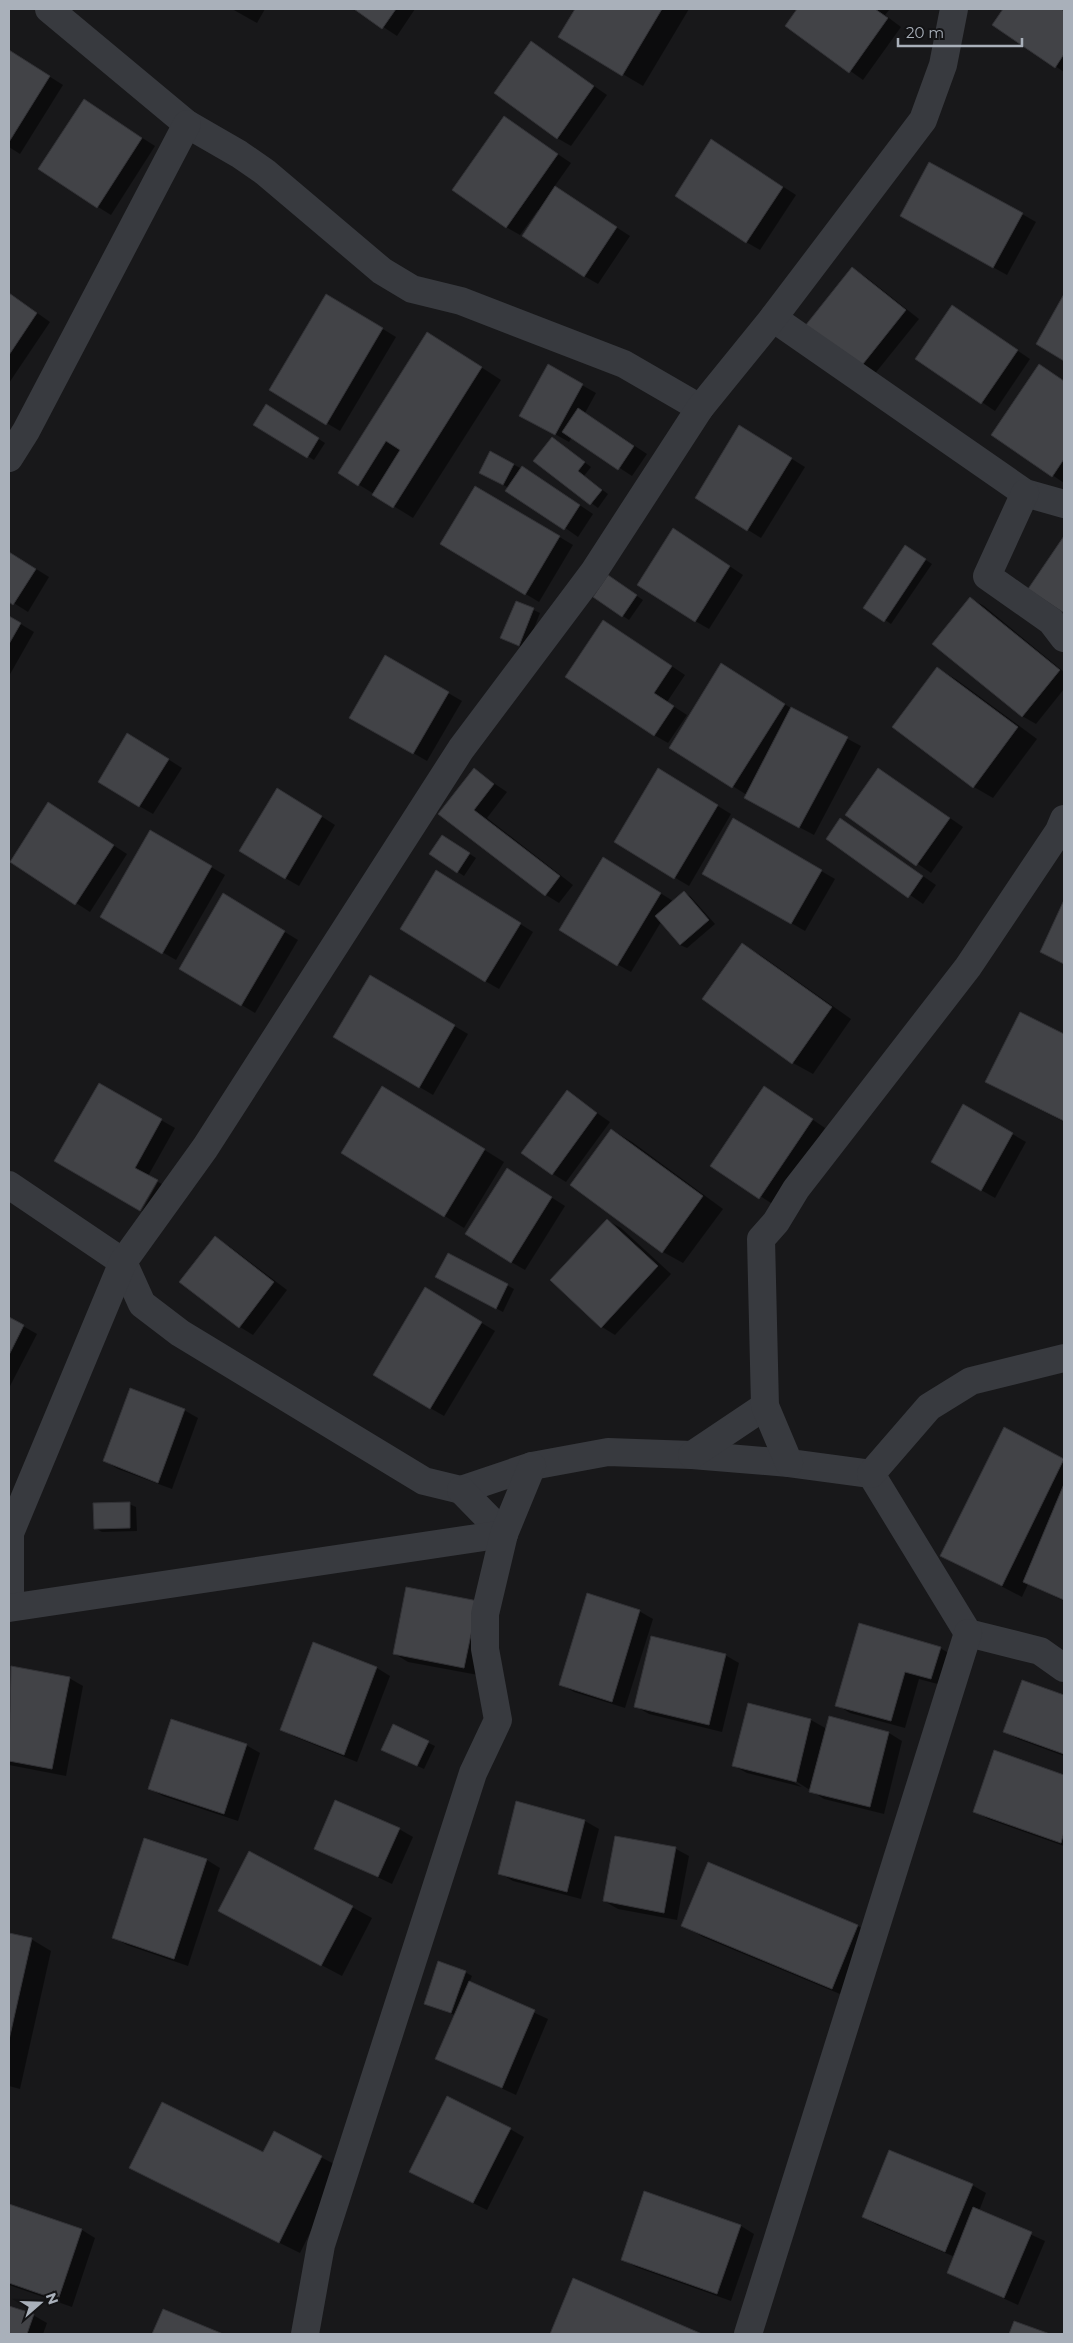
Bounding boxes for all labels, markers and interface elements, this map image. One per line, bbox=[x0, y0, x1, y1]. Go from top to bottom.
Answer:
scale bar bbox=[898, 15, 1022, 47]
text: 20 m bbox=[906, 23, 944, 42]
north arrow bbox=[15, 2278, 65, 2328]
text: N bbox=[42, 2290, 63, 2307]

